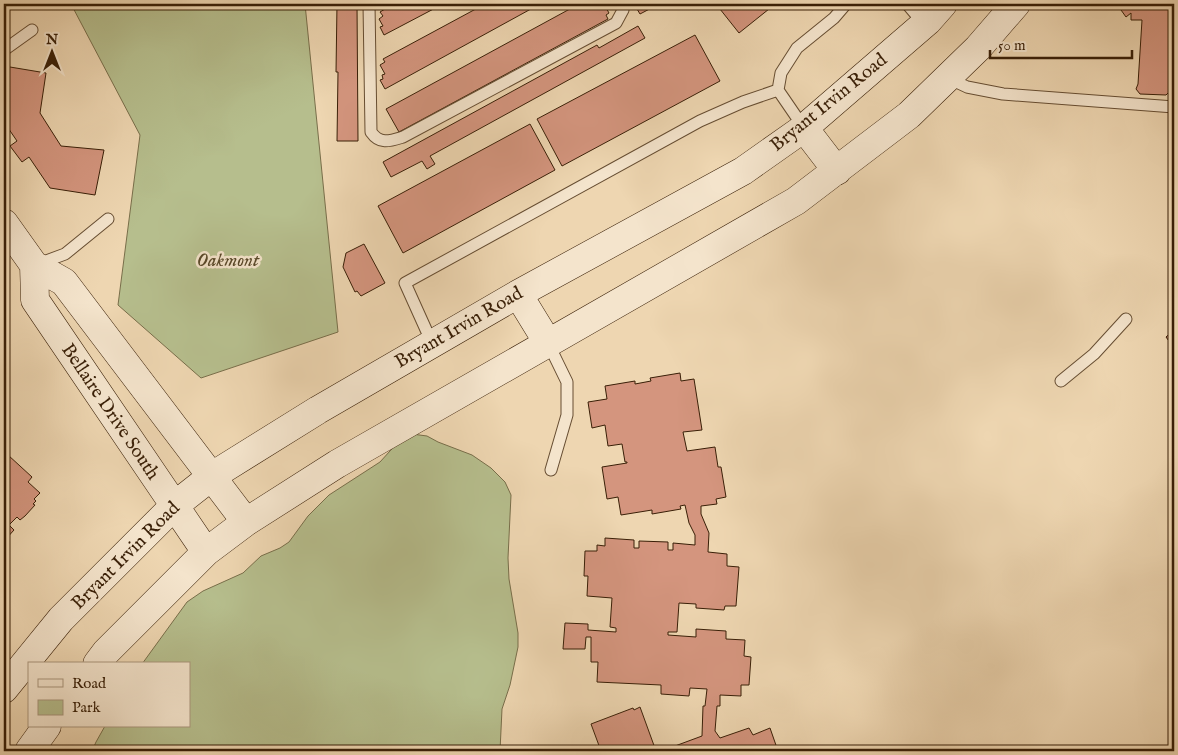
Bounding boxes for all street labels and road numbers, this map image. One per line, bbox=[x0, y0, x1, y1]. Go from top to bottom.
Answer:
street label: Bryant Irvin Road bbox=[766, 48, 893, 158]
street label: Bryant Irvin Road bbox=[391, 281, 528, 374]
street label: Bellaire Drive South bbox=[55, 339, 165, 485]
street label: Bryant Irvin Road bbox=[67, 496, 186, 615]

